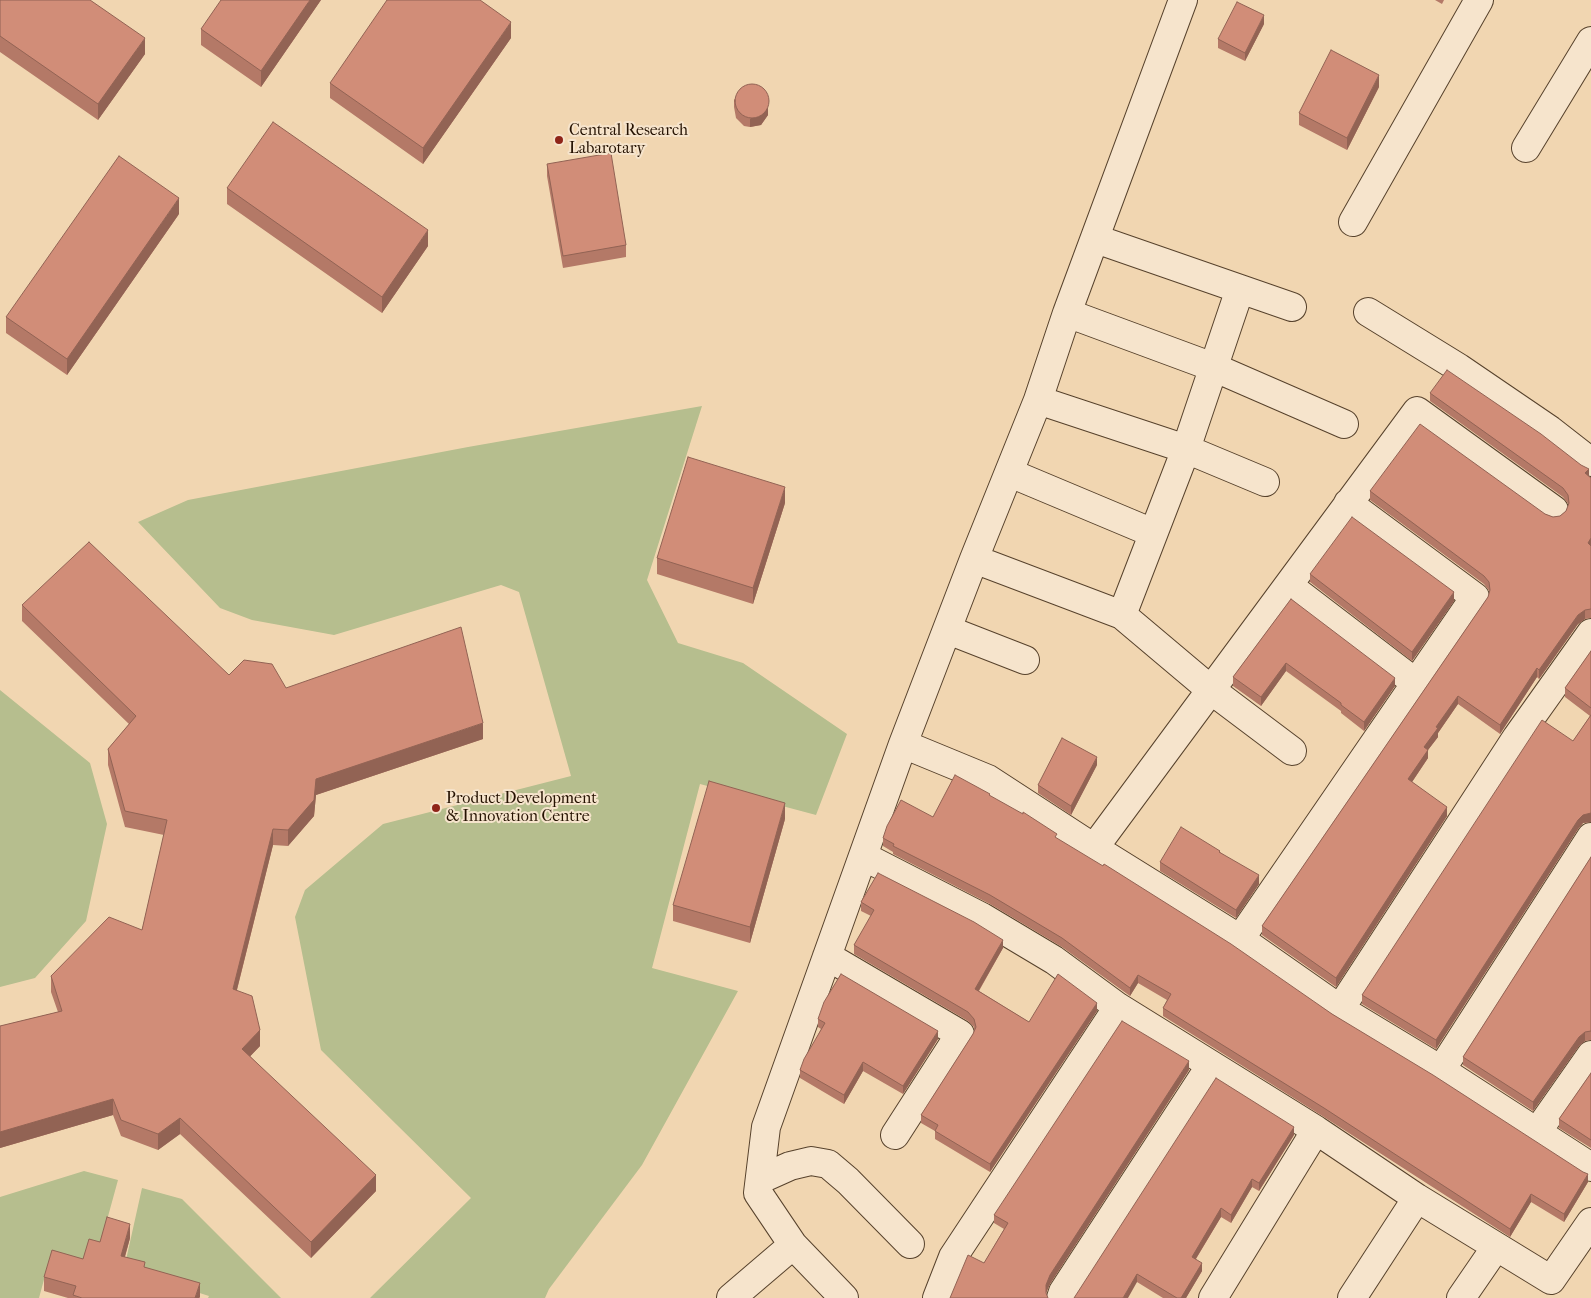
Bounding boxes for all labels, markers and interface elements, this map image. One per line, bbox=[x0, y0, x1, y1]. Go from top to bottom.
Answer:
place label: Central Research Labarotary bbox=[569, 121, 688, 159]
marker: Central Research Labarotary bbox=[553, 134, 565, 146]
place label: Product Development & Innovation Centre bbox=[446, 789, 597, 827]
marker: Product Development & Innovation Centre bbox=[430, 802, 442, 814]

